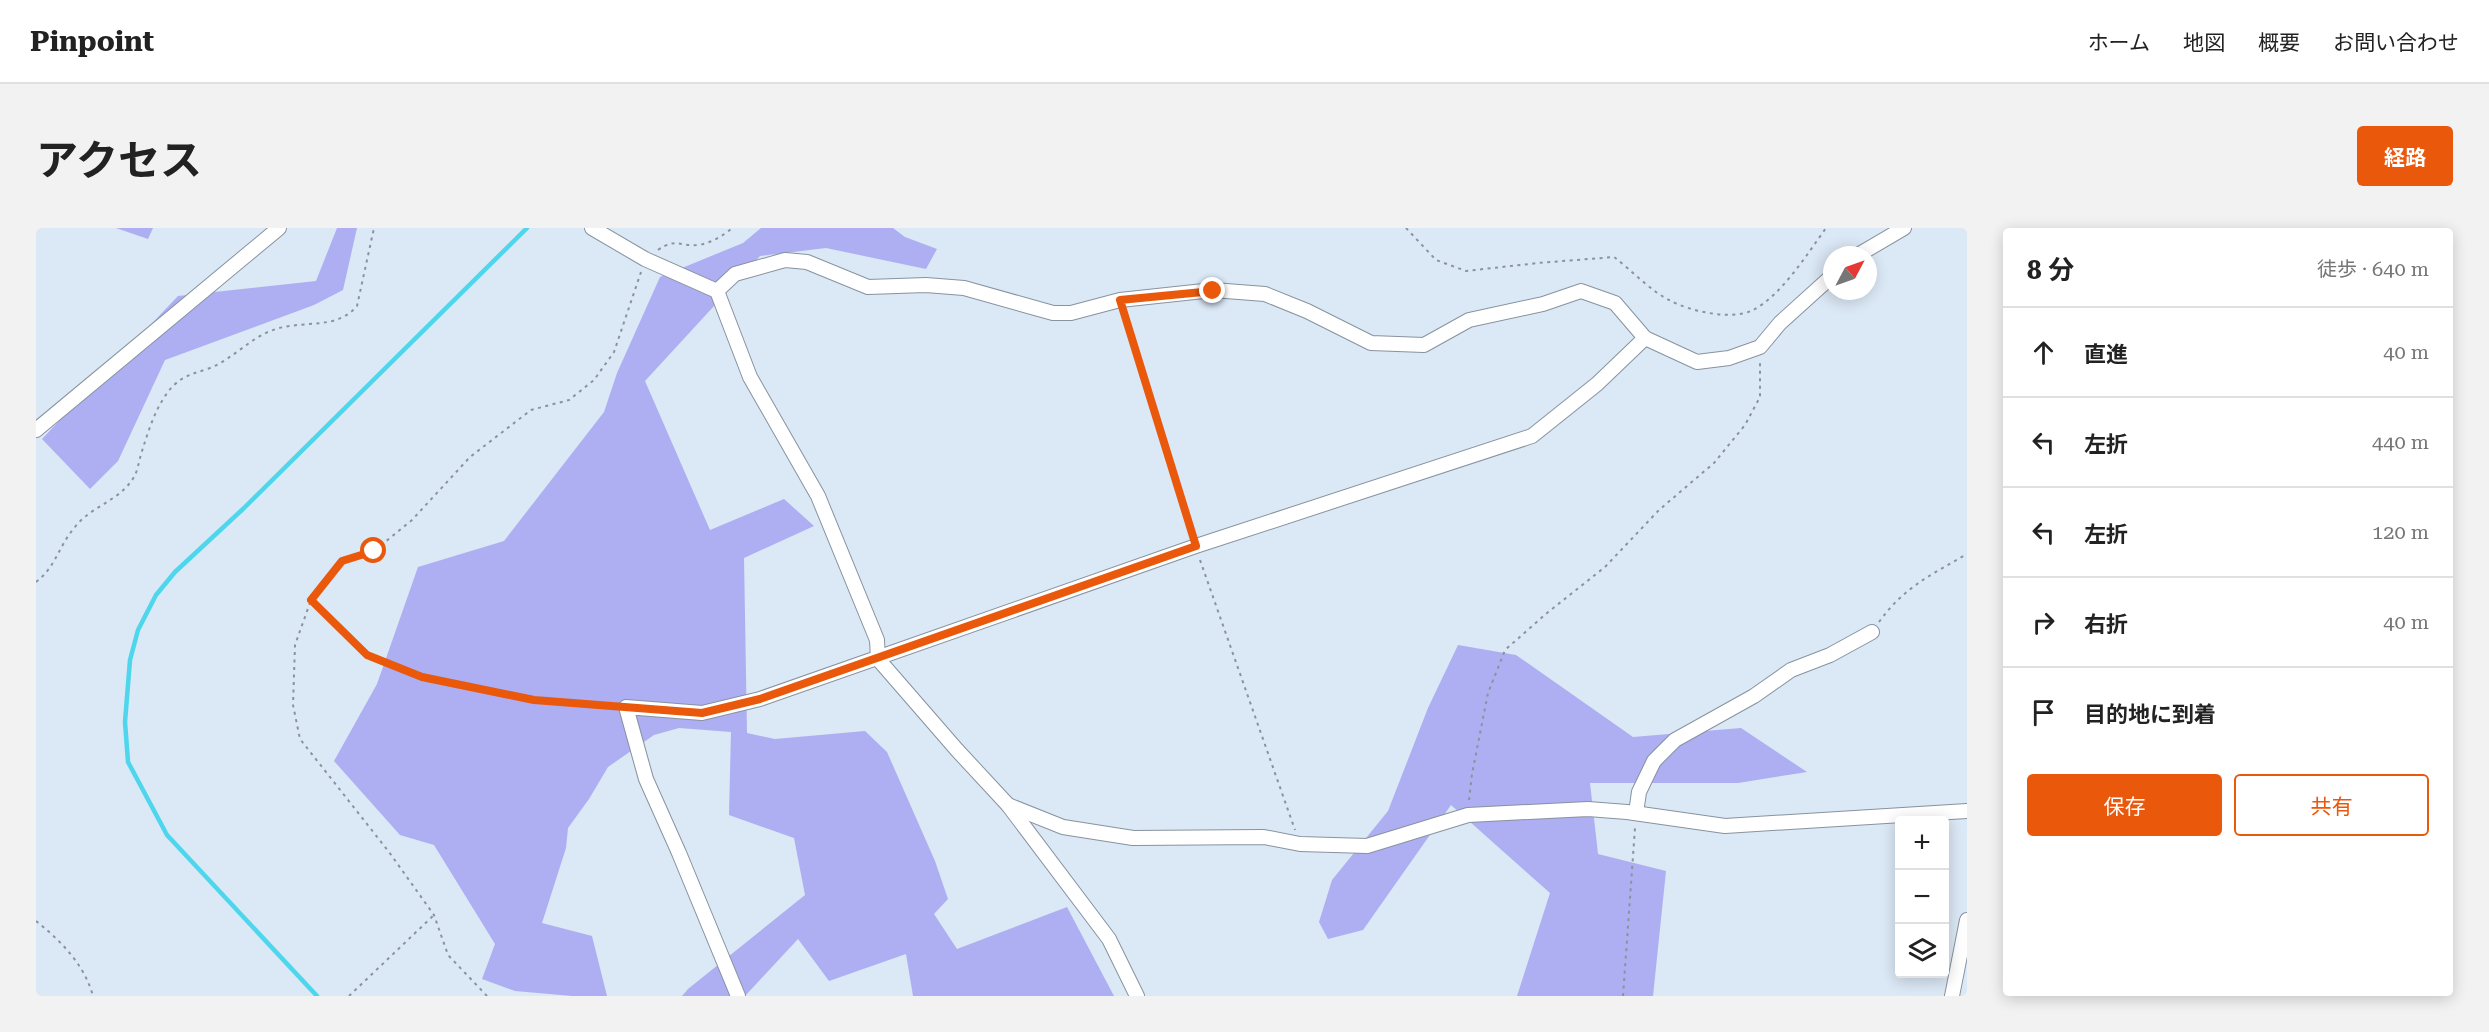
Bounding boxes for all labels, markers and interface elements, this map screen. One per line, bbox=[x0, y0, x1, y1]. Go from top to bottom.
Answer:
text: Pinpoint bbox=[30, 25, 154, 58]
text: ホーム bbox=[2088, 31, 2150, 55]
text: 地図 bbox=[2183, 31, 2225, 55]
text: 概要 bbox=[2258, 31, 2300, 55]
text: お問い合わせ bbox=[2333, 31, 2459, 55]
button: 経路 bbox=[2357, 126, 2453, 186]
text: アクセス bbox=[36, 136, 202, 185]
north arrow bbox=[1823, 246, 1877, 300]
text: 8 分 bbox=[2027, 255, 2074, 285]
text: 徒歩 · 640 m bbox=[2317, 257, 2429, 281]
route end bbox=[1199, 277, 1225, 303]
icon: ahead bbox=[2027, 336, 2060, 369]
text: 40 m bbox=[2383, 340, 2429, 364]
text: 直進 bbox=[2084, 342, 2128, 367]
icon: left bbox=[2027, 426, 2060, 459]
text: 440 m bbox=[2372, 430, 2429, 454]
text: 左折 bbox=[2084, 432, 2128, 457]
icon: left bbox=[2027, 516, 2060, 549]
text: 120 m bbox=[2372, 520, 2429, 544]
text: 左折 bbox=[2084, 522, 2128, 547]
route start bbox=[360, 537, 386, 563]
icon: right bbox=[2027, 606, 2060, 639]
text: 40 m bbox=[2383, 610, 2429, 634]
text: 右折 bbox=[2084, 612, 2128, 637]
icon: arrive bbox=[2027, 696, 2060, 729]
text: 目的地に到着 bbox=[2084, 702, 2216, 727]
button: 保存 bbox=[2027, 774, 2222, 836]
button: 共有 bbox=[2234, 774, 2429, 836]
map controls bbox=[1895, 816, 1949, 978]
button: + bbox=[1895, 816, 1949, 870]
button: − bbox=[1895, 870, 1949, 924]
button: layers bbox=[1895, 924, 1949, 978]

